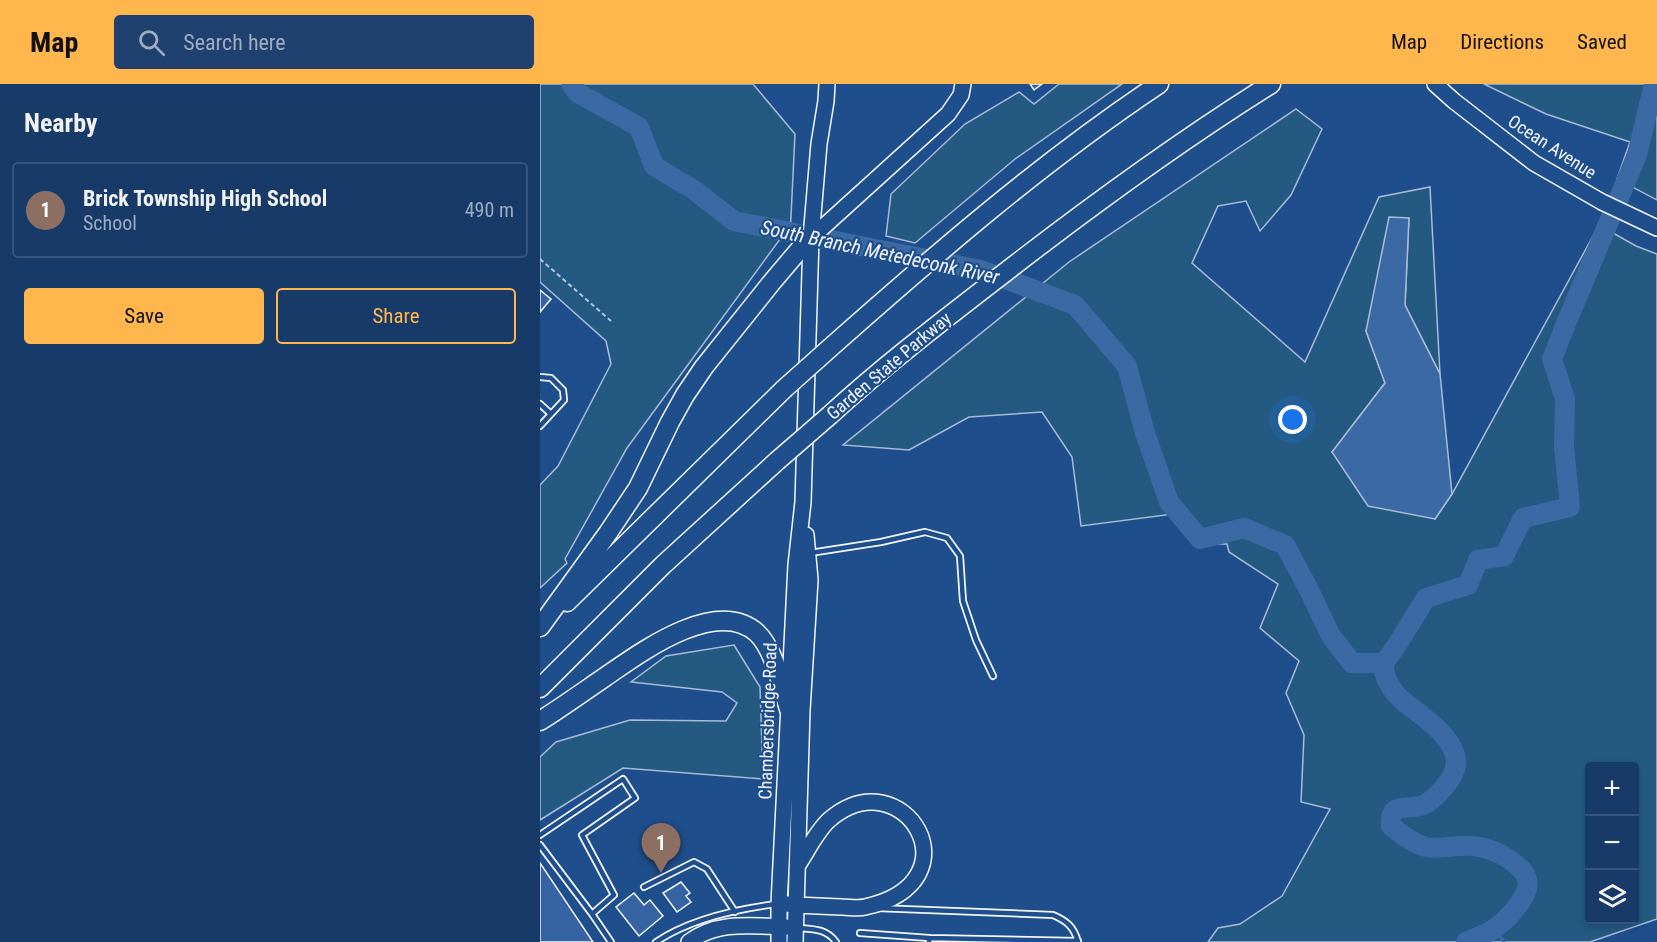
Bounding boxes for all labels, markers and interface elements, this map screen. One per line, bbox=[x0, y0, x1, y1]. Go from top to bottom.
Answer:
search box bbox=[114, 15, 534, 69]
text: Map bbox=[30, 26, 78, 59]
icon: search bbox=[135, 26, 168, 59]
text: Search here bbox=[183, 30, 286, 55]
text: Map bbox=[1391, 30, 1427, 54]
text: Directions bbox=[1460, 30, 1544, 54]
text: Saved bbox=[1577, 30, 1627, 54]
text: Nearby bbox=[24, 108, 98, 138]
street label: Ocean Avenue bbox=[1504, 110, 1600, 183]
text: Brick Township High School bbox=[83, 186, 327, 211]
text: 1 bbox=[40, 198, 51, 222]
text: 490 m bbox=[465, 198, 514, 222]
text: School bbox=[83, 211, 137, 235]
water label: South Branch Metedeconk River bbox=[759, 215, 1002, 289]
button: Save bbox=[24, 288, 264, 344]
button: Share bbox=[276, 288, 516, 344]
street label: Garden State Parkway bbox=[822, 307, 955, 424]
your location bbox=[1278, 405, 1307, 434]
street label: Chambersbridge Road bbox=[754, 642, 781, 800]
map controls bbox=[1585, 762, 1639, 924]
button: + bbox=[1585, 762, 1639, 816]
button: − bbox=[1585, 816, 1639, 870]
pin: 1 bbox=[642, 824, 680, 873]
button: layers bbox=[1585, 870, 1639, 924]

